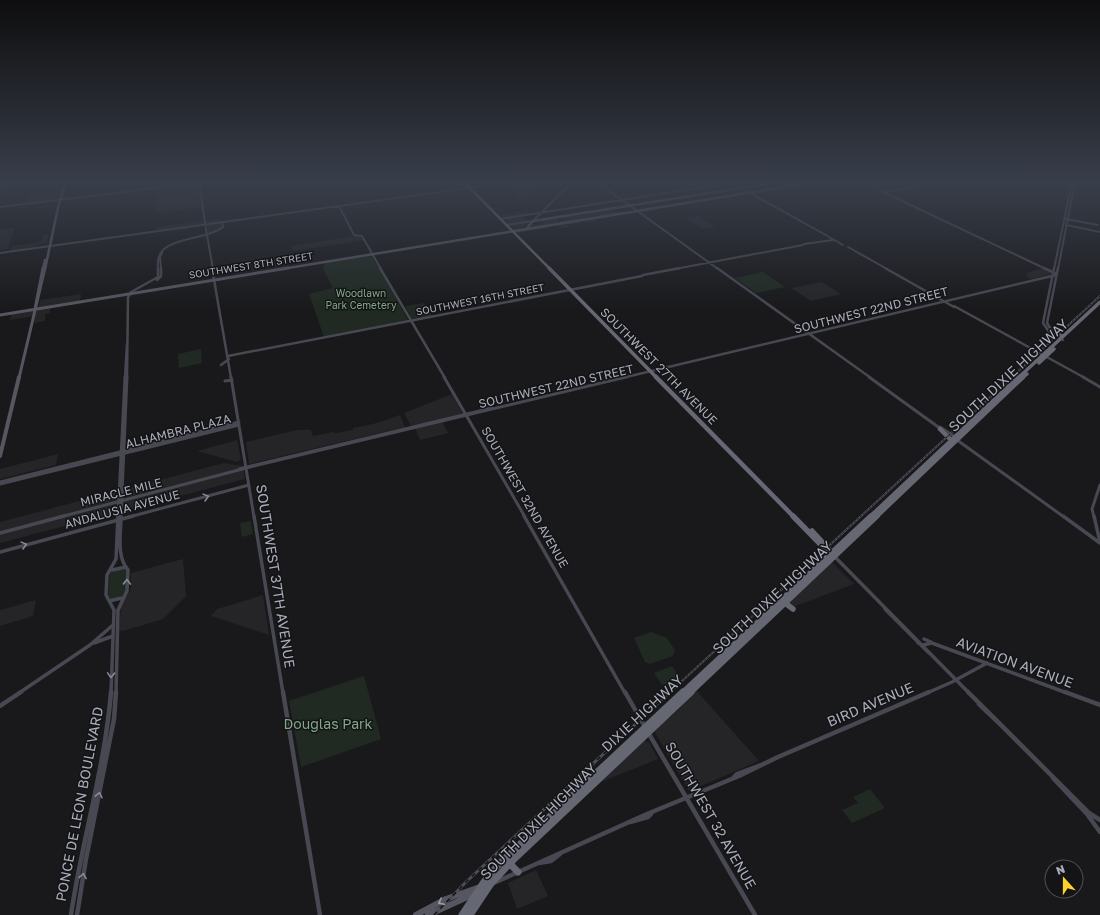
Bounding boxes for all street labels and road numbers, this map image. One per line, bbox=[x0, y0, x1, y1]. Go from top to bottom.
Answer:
street label: SOUTHWEST 8TH STREET bbox=[188, 249, 314, 281]
street label: SOUTHWEST 16TH STREET bbox=[415, 281, 545, 317]
street label: SOUTHWEST 22ND STREET bbox=[792, 283, 950, 336]
street label: SOUTHWEST 27TH AVENUE bbox=[597, 304, 721, 428]
street label: SOUTH DIXIE HIGHWAY bbox=[945, 315, 1071, 435]
street label: SOUTHWEST 22ND STREET bbox=[477, 361, 635, 411]
street label: ALHAMBRA PLAZA bbox=[124, 411, 232, 451]
street label: SOUTHWEST 32ND AVENUE bbox=[478, 424, 572, 570]
street label: MIRACLE MILE bbox=[79, 475, 163, 509]
street label: SOUTHWEST 37TH AVENUE bbox=[253, 483, 299, 669]
street label: ANDALUSIA AVENUE bbox=[63, 486, 181, 532]
street label: SOUTH DIXIE HIGHWAY bbox=[709, 537, 835, 657]
street label: AVIATION AVENUE bbox=[954, 633, 1076, 691]
street label: DIXIE HIGHWAY bbox=[598, 671, 686, 755]
street label: BIRD AVENUE bbox=[824, 678, 916, 730]
street label: PONCE DE LEON BOULEVARD bbox=[52, 705, 106, 903]
street label: SOUTHWEST 32 AVENUE bbox=[662, 738, 760, 892]
street label: SOUTH DIXIE HIGHWAY bbox=[476, 759, 600, 883]

